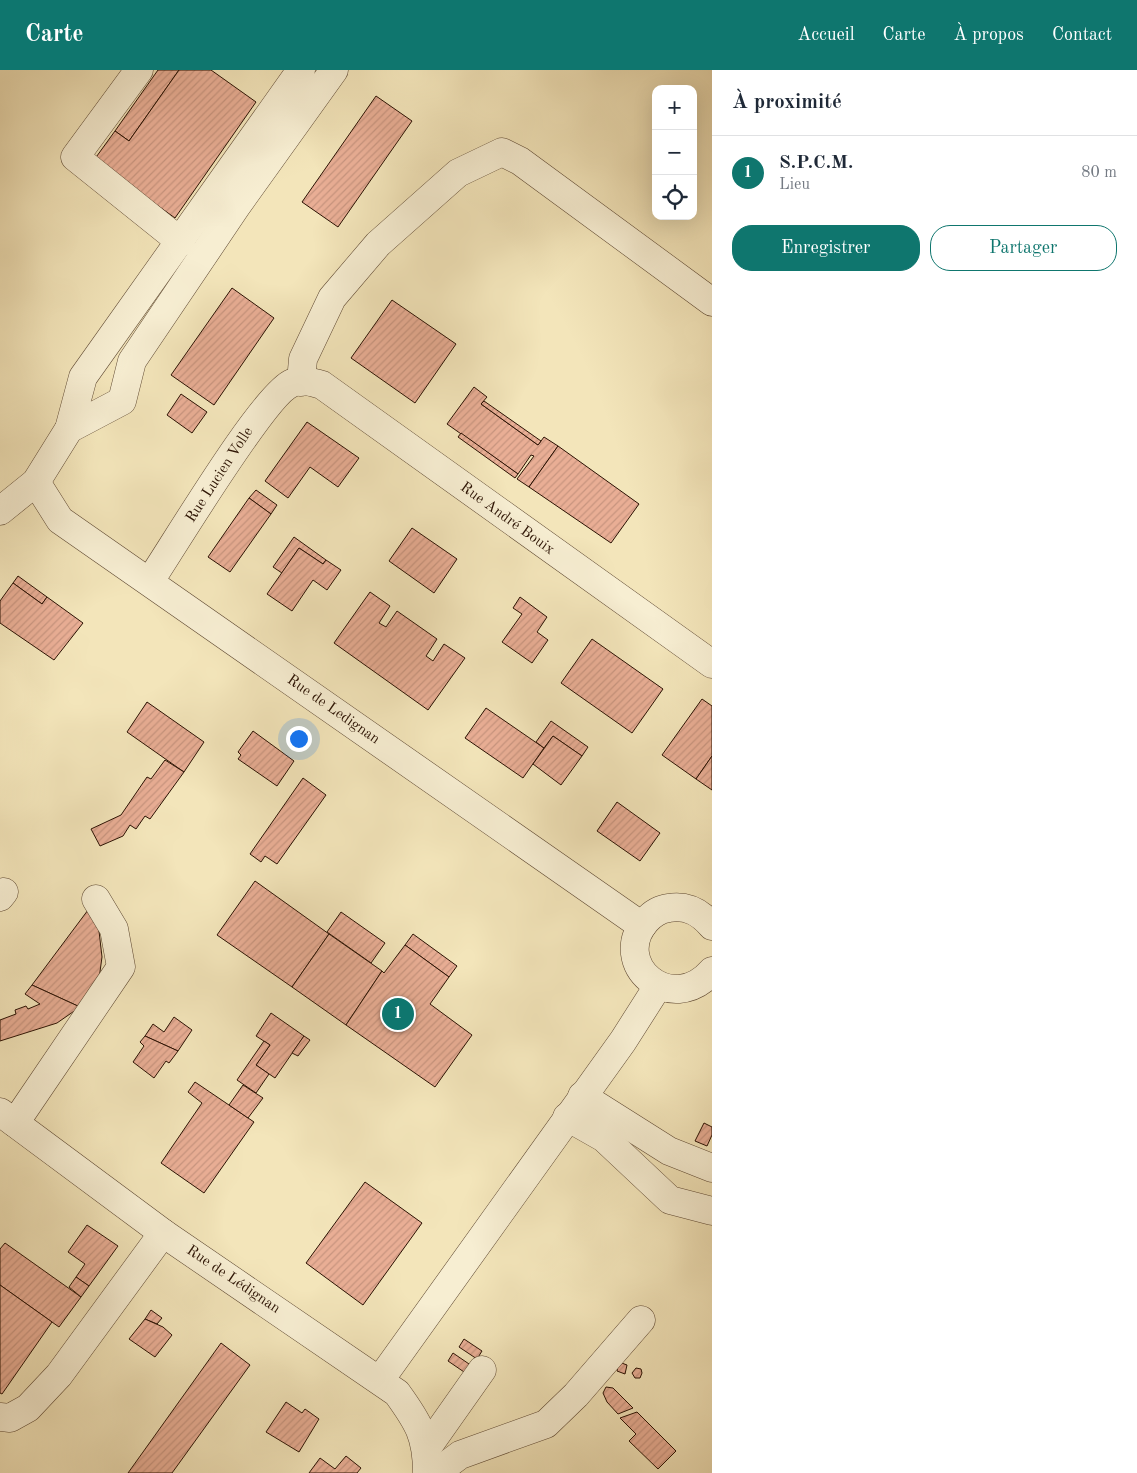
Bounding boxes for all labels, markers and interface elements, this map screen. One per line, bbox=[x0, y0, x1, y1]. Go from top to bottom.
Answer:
text: Carte bbox=[25, 23, 84, 47]
text: Accueil bbox=[797, 26, 855, 44]
text: Carte bbox=[883, 26, 925, 44]
text: À propos bbox=[953, 26, 1024, 44]
text: Contact bbox=[1052, 26, 1112, 44]
map controls bbox=[652, 85, 697, 220]
button: + bbox=[652, 85, 697, 130]
text: À proximité bbox=[732, 92, 842, 113]
button: − bbox=[652, 130, 697, 175]
text: S.P.C.M. bbox=[779, 154, 853, 173]
text: 1 bbox=[743, 165, 753, 181]
text: 80 m bbox=[1081, 165, 1117, 181]
button: locate bbox=[652, 175, 697, 220]
text: Lieu bbox=[779, 177, 810, 193]
button: Enregistrer bbox=[732, 225, 920, 271]
button: Partager bbox=[930, 225, 1117, 271]
street label: Rue Lucien Volle bbox=[184, 425, 256, 525]
street label: Rue André Bouix bbox=[457, 480, 557, 558]
street label: Rue de Ledignan bbox=[284, 673, 382, 747]
your location bbox=[286, 726, 312, 752]
pin: 1 bbox=[382, 995, 414, 1033]
street label: Rue de Lédignan bbox=[183, 1243, 283, 1317]

